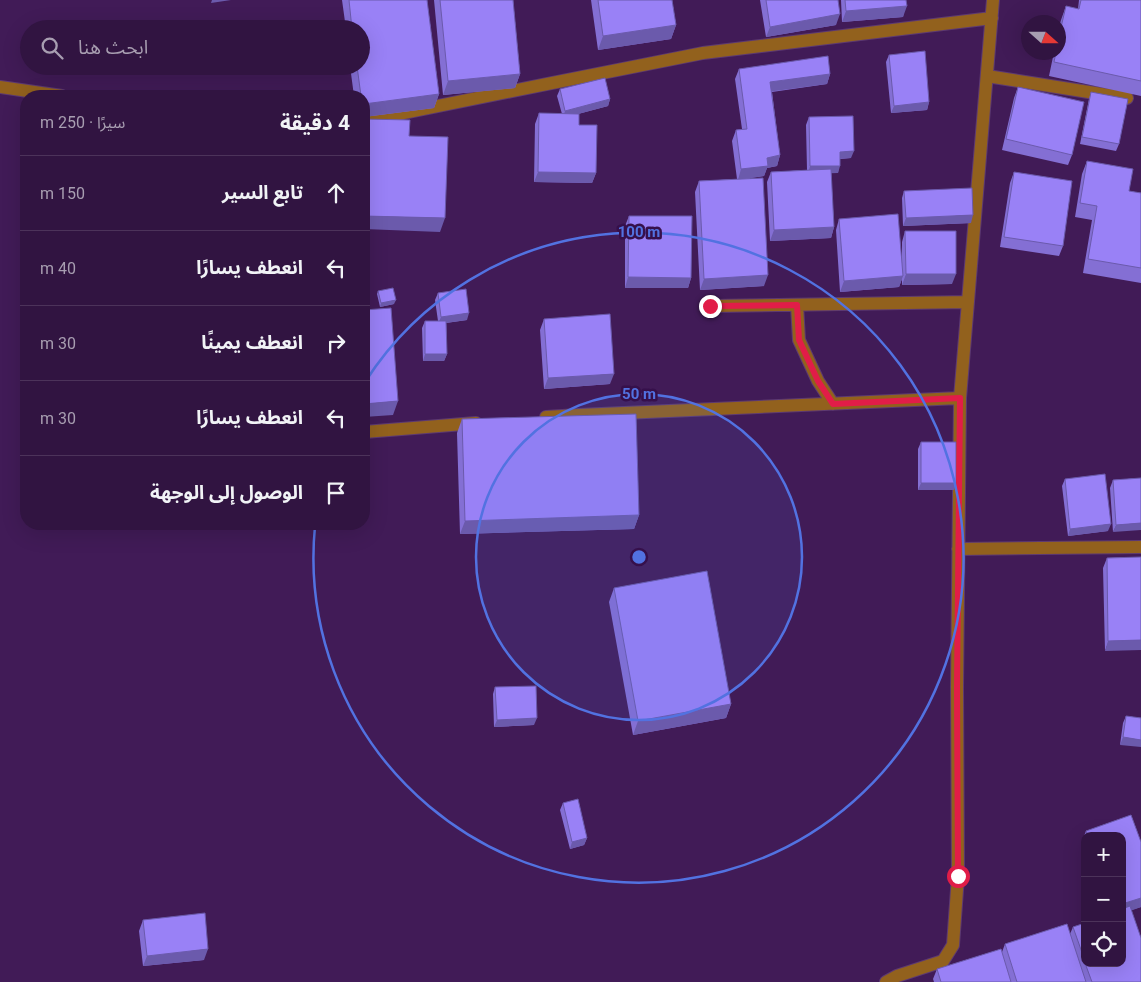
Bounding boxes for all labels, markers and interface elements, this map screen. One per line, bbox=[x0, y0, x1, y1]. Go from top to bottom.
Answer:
north arrow bbox=[1021, 15, 1066, 60]
search box bbox=[20, 20, 370, 75]
icon: search bbox=[38, 34, 66, 62]
text: ابحث هنا bbox=[78, 36, 148, 59]
text: 4 دقيقة bbox=[280, 111, 350, 135]
text: سيرًا · 250 m bbox=[40, 113, 125, 132]
icon: ahead bbox=[322, 179, 350, 207]
text: تابع السير bbox=[222, 181, 303, 204]
text: 150 m bbox=[40, 184, 85, 203]
text: 100 m bbox=[618, 223, 660, 241]
icon: left bbox=[322, 254, 350, 282]
text: انعطف يسارًا bbox=[196, 256, 303, 279]
text: 40 m bbox=[40, 259, 76, 278]
route end bbox=[699, 295, 722, 318]
icon: right bbox=[322, 329, 350, 357]
text: انعطف يمينًا bbox=[201, 331, 303, 354]
text: 30 m bbox=[40, 334, 76, 353]
text: 50 m bbox=[622, 385, 656, 403]
icon: left bbox=[322, 404, 350, 432]
text: انعطف يسارًا bbox=[196, 406, 303, 429]
text: 30 m bbox=[40, 409, 76, 428]
icon: arrive bbox=[322, 479, 350, 507]
text: الوصول إلى الوجهة bbox=[150, 481, 303, 504]
centre of rings bbox=[630, 548, 648, 566]
map controls bbox=[1081, 832, 1126, 967]
button: + bbox=[1081, 832, 1126, 877]
route start bbox=[947, 865, 970, 888]
button: − bbox=[1081, 877, 1126, 922]
button: locate bbox=[1081, 922, 1126, 967]

